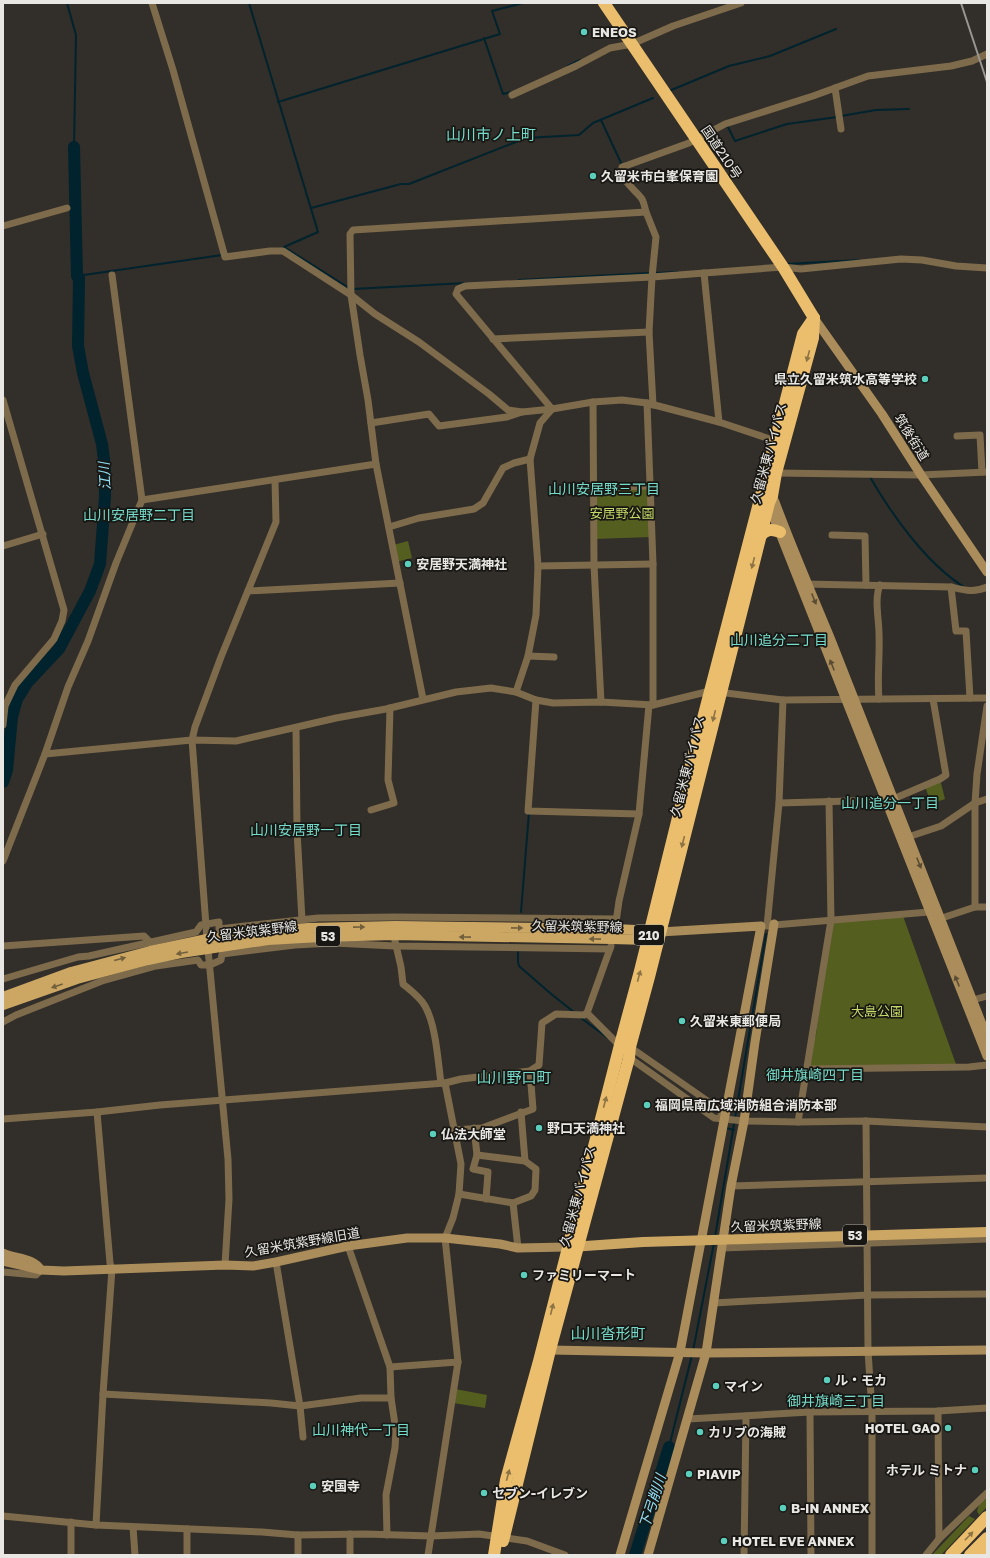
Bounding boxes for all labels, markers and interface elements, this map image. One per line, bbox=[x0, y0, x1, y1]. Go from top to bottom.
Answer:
place label: ENEOS bbox=[592, 24, 637, 40]
marker: ENEOS bbox=[579, 27, 589, 37]
street label: 国道210号 bbox=[698, 122, 746, 182]
district label: 山川市ノ上町 bbox=[446, 125, 536, 143]
place label: 久留米市白峯保育園 bbox=[601, 168, 718, 184]
marker: 久留米市白峯保育園 bbox=[588, 171, 598, 181]
one-way arrow bbox=[805, 350, 811, 362]
place label: 県立久留米筑水高等学校 bbox=[774, 371, 917, 387]
marker: 県立久留米筑水高等学校 bbox=[920, 374, 930, 384]
street label: 久留米東バイパス bbox=[747, 401, 789, 505]
street label: 筑後街道 bbox=[891, 411, 933, 463]
water label: 江川 bbox=[95, 460, 113, 490]
district label: 山川安居野三丁目 bbox=[548, 480, 660, 497]
park label: 安居野公園 bbox=[589, 505, 655, 521]
district label: 山川安居野二丁目 bbox=[83, 506, 195, 523]
place label: 安居野天満神社 bbox=[416, 556, 507, 572]
one-way arrow bbox=[750, 557, 756, 569]
marker: 安居野天満神社 bbox=[403, 559, 413, 569]
one-way arrow bbox=[812, 593, 818, 605]
district label: 山川追分二丁目 bbox=[730, 631, 828, 648]
one-way arrow bbox=[829, 659, 835, 670]
one-way arrow bbox=[711, 710, 717, 722]
street label: 久留米東バイパス bbox=[667, 714, 707, 818]
district label: 山川追分一丁目 bbox=[841, 794, 939, 811]
district label: 山川安居野一丁目 bbox=[250, 821, 362, 838]
one-way arrow bbox=[679, 836, 685, 848]
one-way arrow bbox=[916, 858, 922, 869]
street label: 久留米筑紫野線 bbox=[531, 917, 623, 935]
street label: 久留米筑紫野線 bbox=[206, 918, 298, 944]
one-way arrow bbox=[353, 924, 366, 930]
one-way arrow bbox=[511, 925, 524, 931]
road number: 210 bbox=[634, 925, 664, 945]
road number: 53 bbox=[316, 926, 340, 946]
one-way arrow bbox=[459, 933, 471, 940]
one-way arrow bbox=[588, 936, 601, 942]
one-way arrow bbox=[176, 950, 188, 956]
one-way arrow bbox=[114, 956, 126, 962]
one-way arrow bbox=[636, 970, 642, 982]
one-way arrow bbox=[954, 975, 960, 986]
one-way arrow bbox=[50, 984, 62, 990]
park label: 大島公園 bbox=[851, 1003, 903, 1019]
place label: 久留米東郵便局 bbox=[690, 1013, 781, 1029]
marker: 久留米東郵便局 bbox=[677, 1016, 687, 1026]
district label: 御井旗崎四丁目 bbox=[766, 1066, 864, 1083]
district label: 山川野口町 bbox=[476, 1068, 552, 1086]
one-way arrow bbox=[602, 1095, 608, 1107]
place label: 福岡県南広域消防組合消防本部 bbox=[655, 1097, 837, 1113]
marker: 福岡県南広域消防組合消防本部 bbox=[642, 1100, 652, 1110]
place label: 野口天満神社 bbox=[547, 1120, 625, 1136]
marker: 野口天満神社 bbox=[534, 1123, 544, 1133]
place label: 仏法大師堂 bbox=[441, 1126, 506, 1142]
marker: 仏法大師堂 bbox=[428, 1129, 438, 1139]
street label: 久留米東バイパス bbox=[556, 1144, 598, 1248]
street label: 久留米筑紫野線 bbox=[730, 1215, 822, 1235]
street label: 久留米筑紫野線旧道 bbox=[243, 1224, 361, 1260]
road number: 53 bbox=[843, 1225, 867, 1245]
place label: ファミリーマート bbox=[532, 1267, 636, 1283]
marker: ファミリーマート bbox=[519, 1270, 529, 1280]
one-way arrow bbox=[549, 1303, 555, 1315]
district label: 山川沓形町 bbox=[570, 1324, 646, 1342]
place label: ル・モカ bbox=[835, 1372, 887, 1388]
marker: ル・モカ bbox=[822, 1375, 832, 1385]
place label: マイン bbox=[724, 1378, 763, 1394]
marker: マイン bbox=[711, 1381, 721, 1391]
district label: 御井旗崎三丁目 bbox=[787, 1392, 885, 1409]
place label: HOTEL GAO bbox=[865, 1420, 940, 1436]
district label: 山川神代一丁目 bbox=[312, 1421, 410, 1438]
marker: HOTEL GAO bbox=[943, 1423, 953, 1433]
place label: カリブの海賊 bbox=[708, 1424, 786, 1440]
marker: カリブの海賊 bbox=[695, 1427, 705, 1437]
place label: ホテル ミトナ bbox=[886, 1462, 967, 1478]
marker: ホテル ミトナ bbox=[970, 1465, 980, 1475]
place label: PIAVIP bbox=[697, 1466, 741, 1482]
one-way arrow bbox=[505, 1469, 511, 1481]
marker: PIAVIP bbox=[684, 1469, 694, 1479]
water label: 下弓削川 bbox=[635, 1470, 669, 1530]
place label: 安国寺 bbox=[321, 1478, 360, 1494]
marker: 安国寺 bbox=[308, 1481, 318, 1491]
place label: セブン-イレブン bbox=[492, 1485, 588, 1501]
marker: セブン-イレブン bbox=[479, 1488, 489, 1498]
place label: B-IN ANNEX bbox=[791, 1500, 870, 1516]
marker: B-IN ANNEX bbox=[778, 1503, 788, 1513]
one-way arrow bbox=[964, 1531, 974, 1541]
place label: HOTEL EVE ANNEX bbox=[732, 1533, 855, 1549]
marker: HOTEL EVE ANNEX bbox=[719, 1536, 729, 1546]

